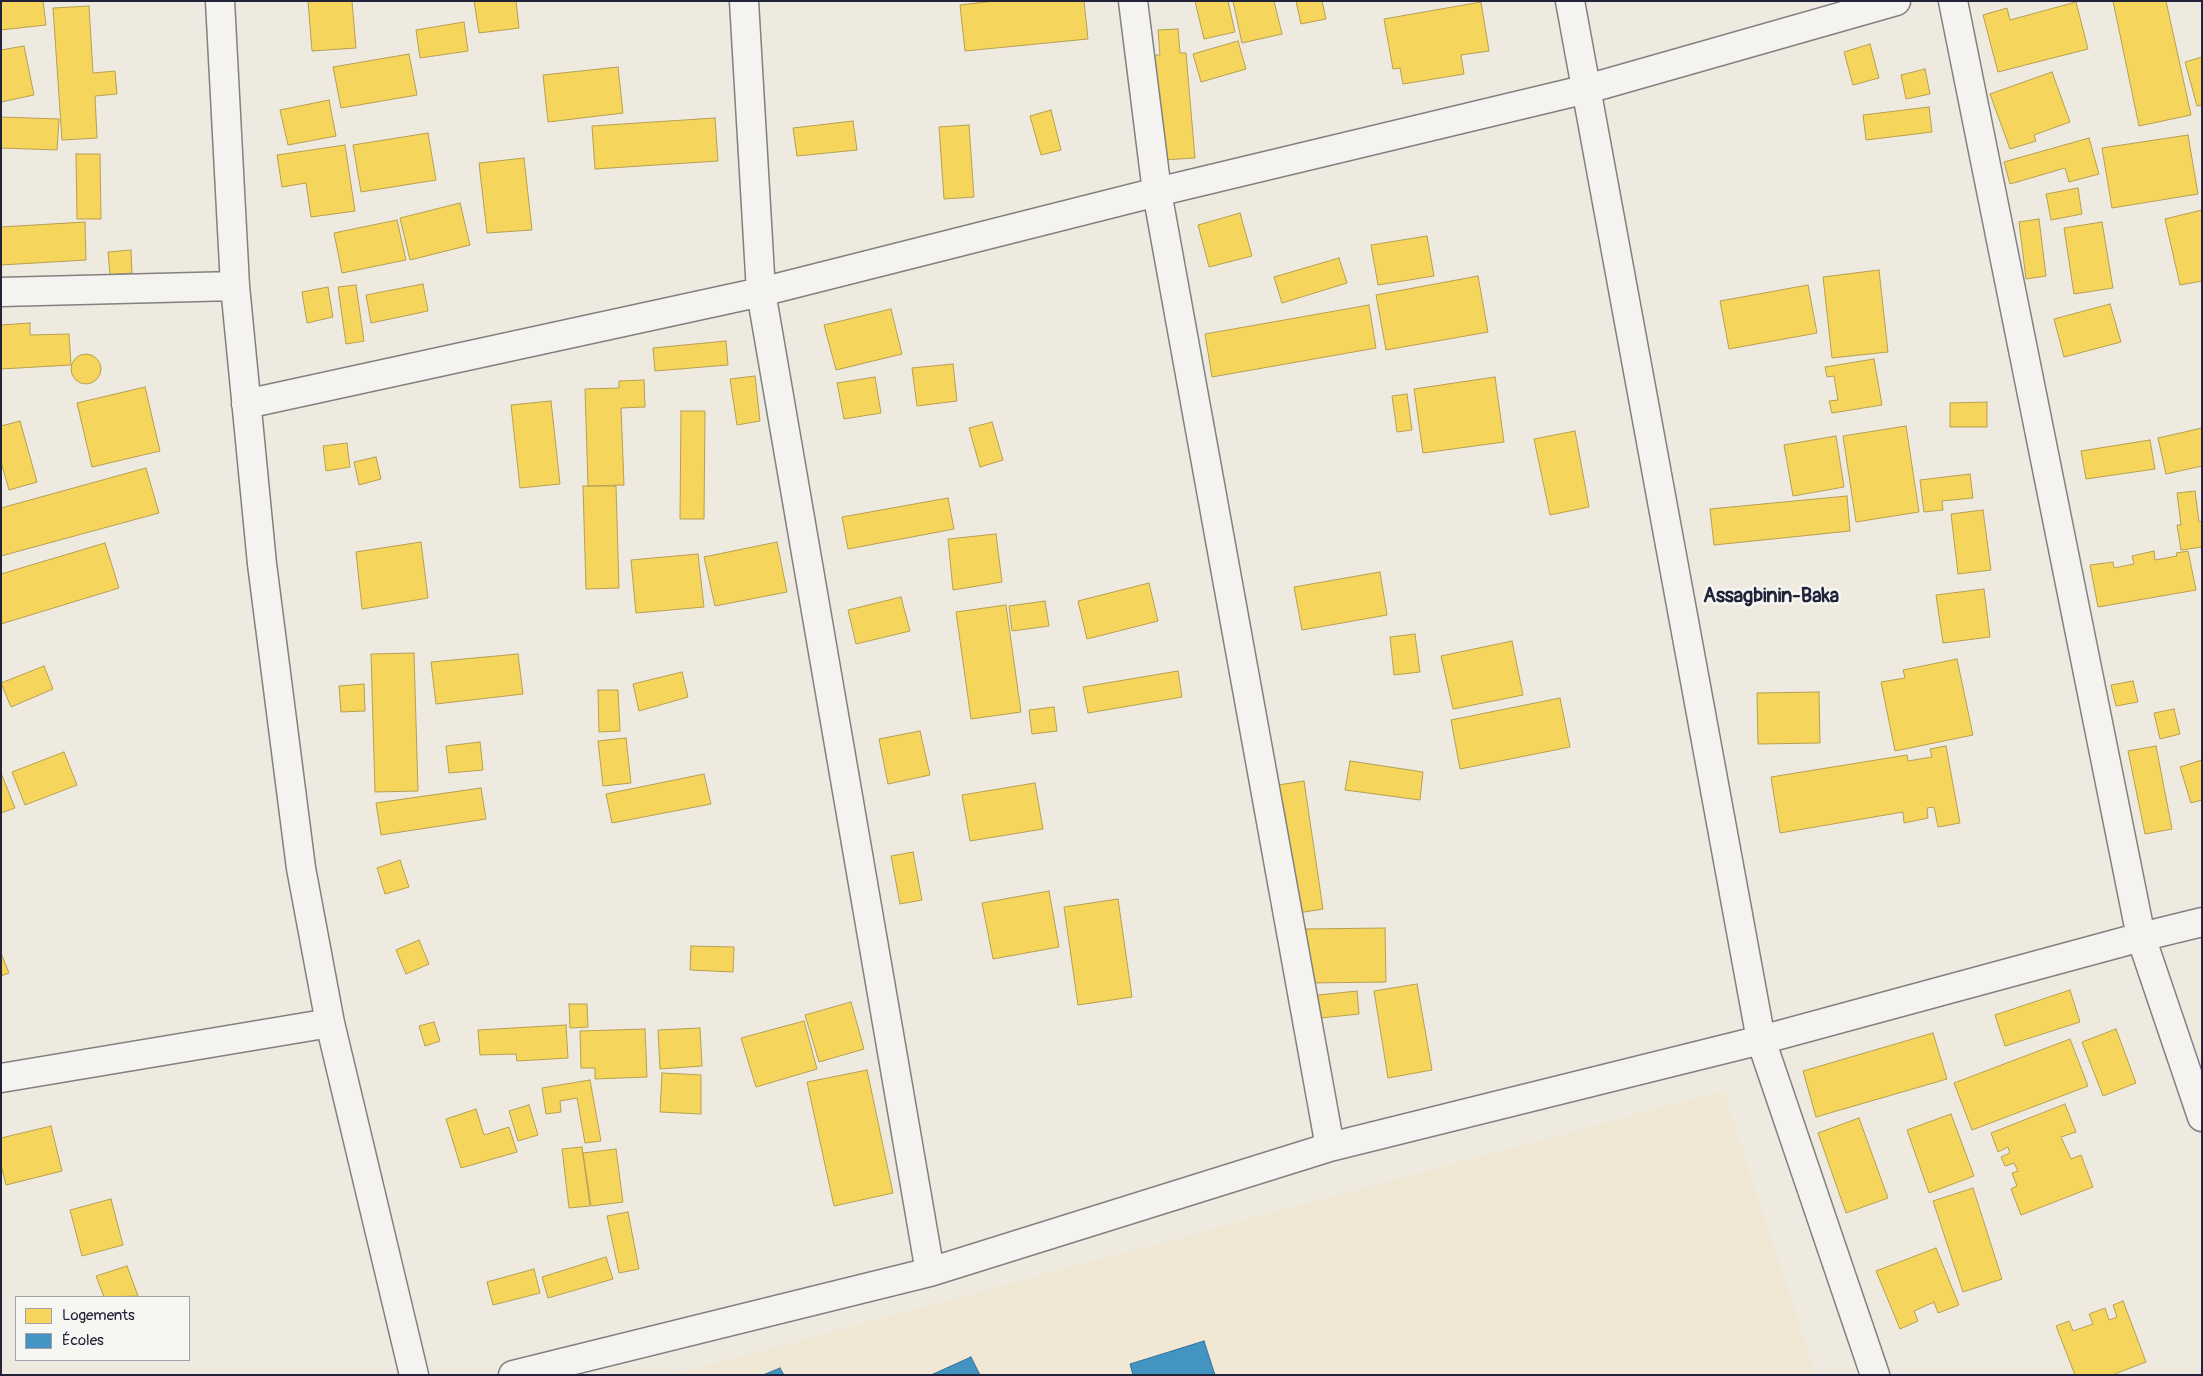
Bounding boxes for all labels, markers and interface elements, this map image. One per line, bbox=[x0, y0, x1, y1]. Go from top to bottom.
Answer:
district label: Assagbinin-Baka bbox=[1703, 585, 1839, 609]
legend bbox=[15, 1296, 190, 1361]
text: Logements bbox=[62, 1306, 135, 1325]
text: Écoles bbox=[62, 1331, 104, 1350]

